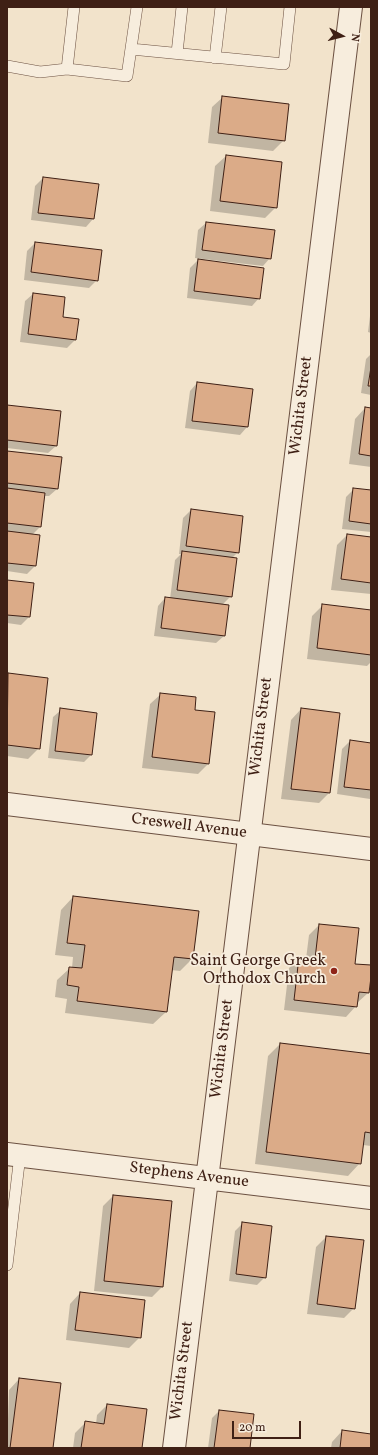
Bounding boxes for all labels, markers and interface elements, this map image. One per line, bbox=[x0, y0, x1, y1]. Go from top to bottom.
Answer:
north arrow bbox=[322, 16, 362, 56]
text: N bbox=[346, 33, 362, 42]
street label: Wichita Street bbox=[286, 355, 318, 457]
street label: Wichita Street bbox=[246, 676, 278, 778]
street label: Creswell Avenue bbox=[130, 810, 248, 844]
place label: Saint George Greek Orthodox Church bbox=[190, 952, 326, 990]
marker: Saint George Greek Orthodox Church bbox=[329, 966, 339, 976]
street label: Wichita Street bbox=[207, 998, 239, 1100]
street label: Stephens Avenue bbox=[128, 1159, 250, 1193]
street label: Wichita Street bbox=[167, 1320, 199, 1422]
scale bar bbox=[234, 1413, 303, 1439]
text: 20 m bbox=[239, 1420, 266, 1436]

